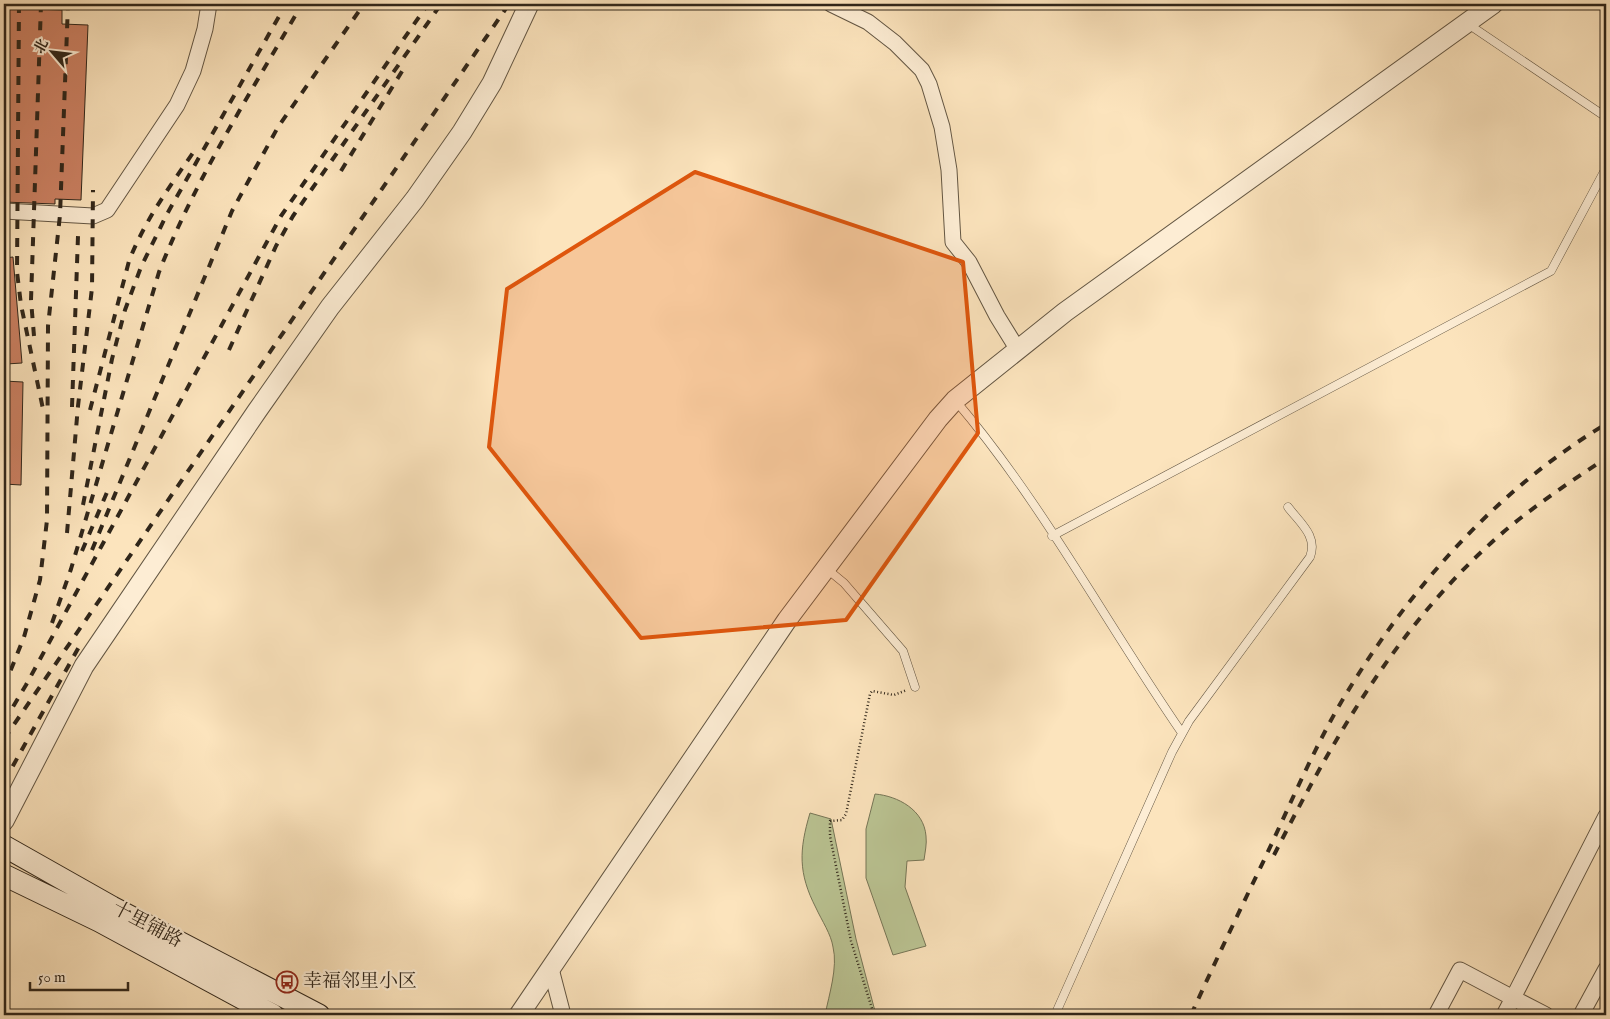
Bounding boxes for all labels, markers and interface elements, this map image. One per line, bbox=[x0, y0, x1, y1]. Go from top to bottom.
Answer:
north arrow bbox=[28, 28, 78, 78]
text: 北 bbox=[30, 36, 53, 57]
street label: 十里铺路 bbox=[108, 897, 186, 953]
scale bar bbox=[30, 959, 128, 991]
text: 50 m bbox=[38, 968, 66, 987]
bus stop icon: 幸福邻里小区 bbox=[275, 970, 299, 994]
place label: 幸福邻里小区 bbox=[303, 970, 417, 994]

